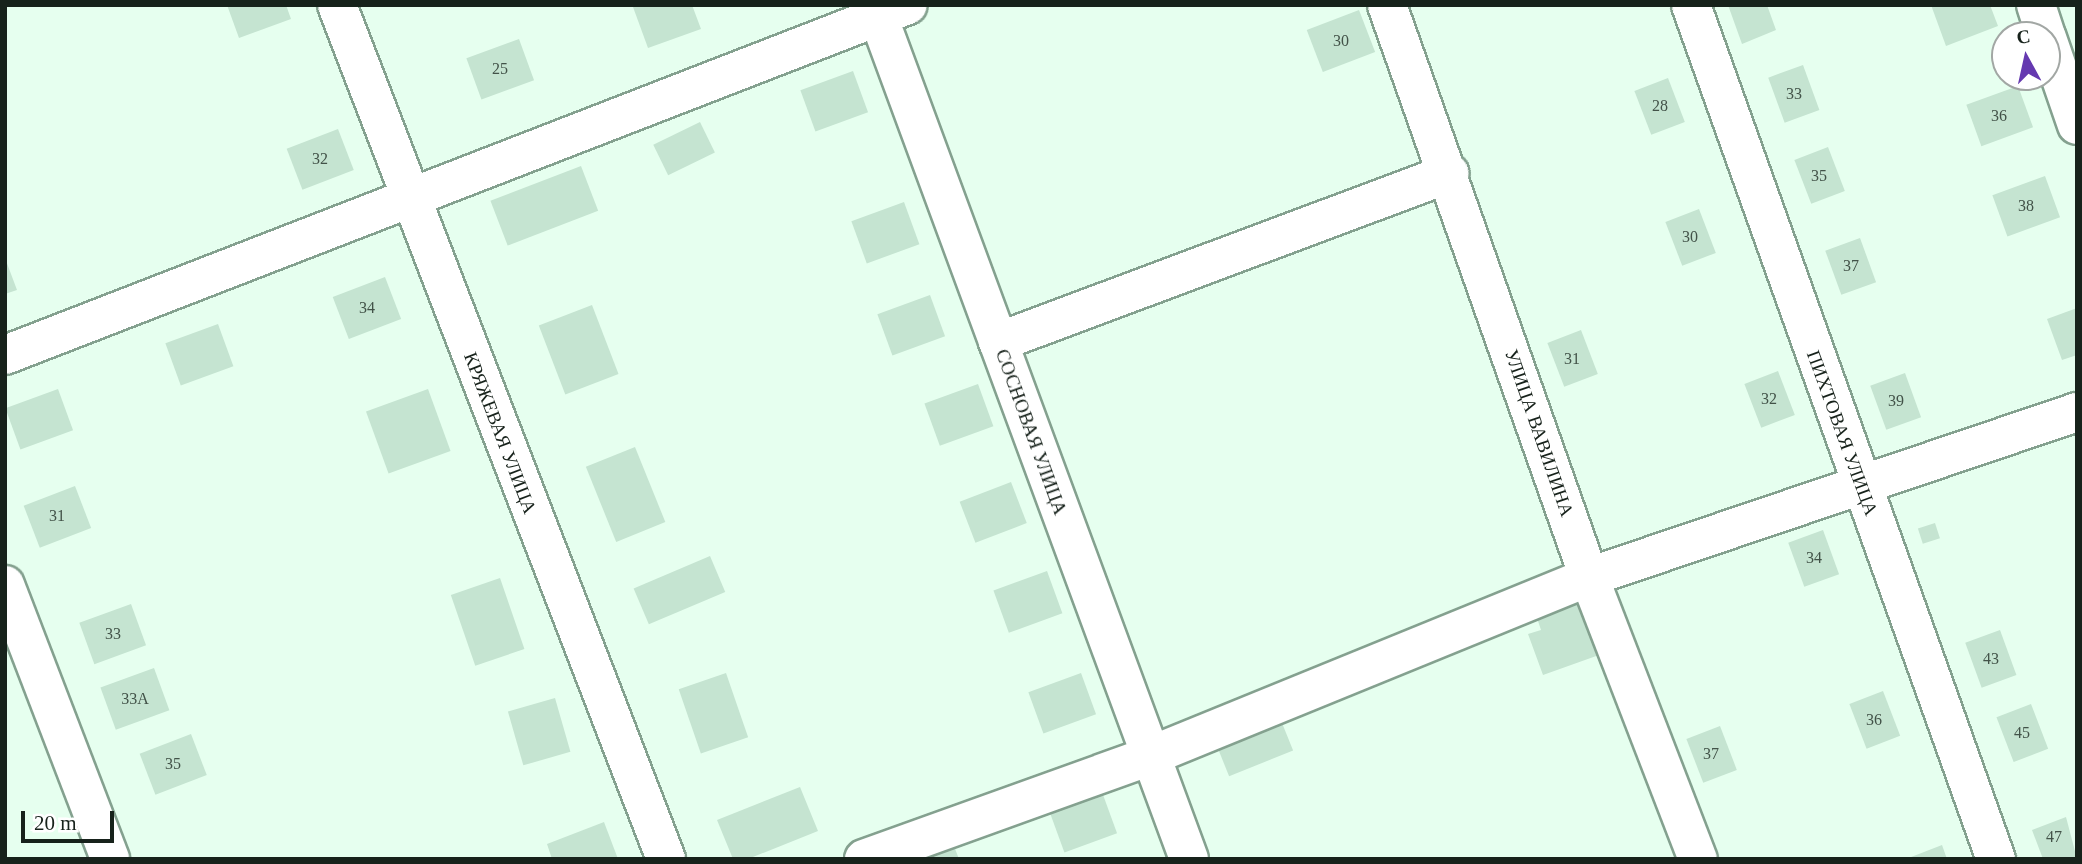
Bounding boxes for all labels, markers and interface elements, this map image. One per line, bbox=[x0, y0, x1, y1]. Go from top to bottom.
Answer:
north arrow bbox=[1991, 21, 2061, 91]
text: С bbox=[2015, 25, 2032, 48]
house number: 30 bbox=[1333, 31, 1349, 51]
house number: 25 bbox=[492, 59, 508, 79]
house number: 33 bbox=[1786, 84, 1802, 104]
house number: 28 bbox=[1652, 96, 1668, 116]
house number: 36 bbox=[1991, 106, 2007, 126]
house number: 32 bbox=[312, 149, 328, 169]
house number: 35 bbox=[1811, 166, 1827, 186]
house number: 38 bbox=[2018, 196, 2034, 216]
house number: 30 bbox=[1682, 227, 1698, 247]
house number: 37 bbox=[1843, 256, 1859, 276]
house number: 34 bbox=[359, 298, 375, 318]
street label: СОСНОВАЯ УЛИЦА bbox=[990, 346, 1072, 518]
street label: УЛИЦА ВАВИЛИНА bbox=[1500, 346, 1578, 520]
street label: ПИХТОВАЯ УЛИЦА bbox=[1801, 347, 1883, 519]
street label: КРЯЖЕВАЯ УЛИЦА bbox=[459, 349, 541, 517]
house number: 31 bbox=[1564, 349, 1580, 369]
house number: 32 bbox=[1761, 389, 1777, 409]
house number: 39 bbox=[1888, 391, 1904, 411]
house number: 31 bbox=[49, 506, 65, 526]
house number: 34 bbox=[1806, 548, 1822, 568]
house number: 33 bbox=[105, 624, 121, 644]
house number: 43 bbox=[1983, 649, 1999, 669]
house number: 33А bbox=[121, 689, 149, 709]
house number: 36 bbox=[1866, 710, 1882, 730]
house number: 45 bbox=[2014, 723, 2030, 743]
house number: 37 bbox=[1703, 744, 1719, 764]
house number: 35 bbox=[165, 754, 181, 774]
scale bar bbox=[24, 798, 117, 842]
text: 20 m bbox=[34, 811, 77, 835]
house number: 47 bbox=[2046, 827, 2062, 847]

